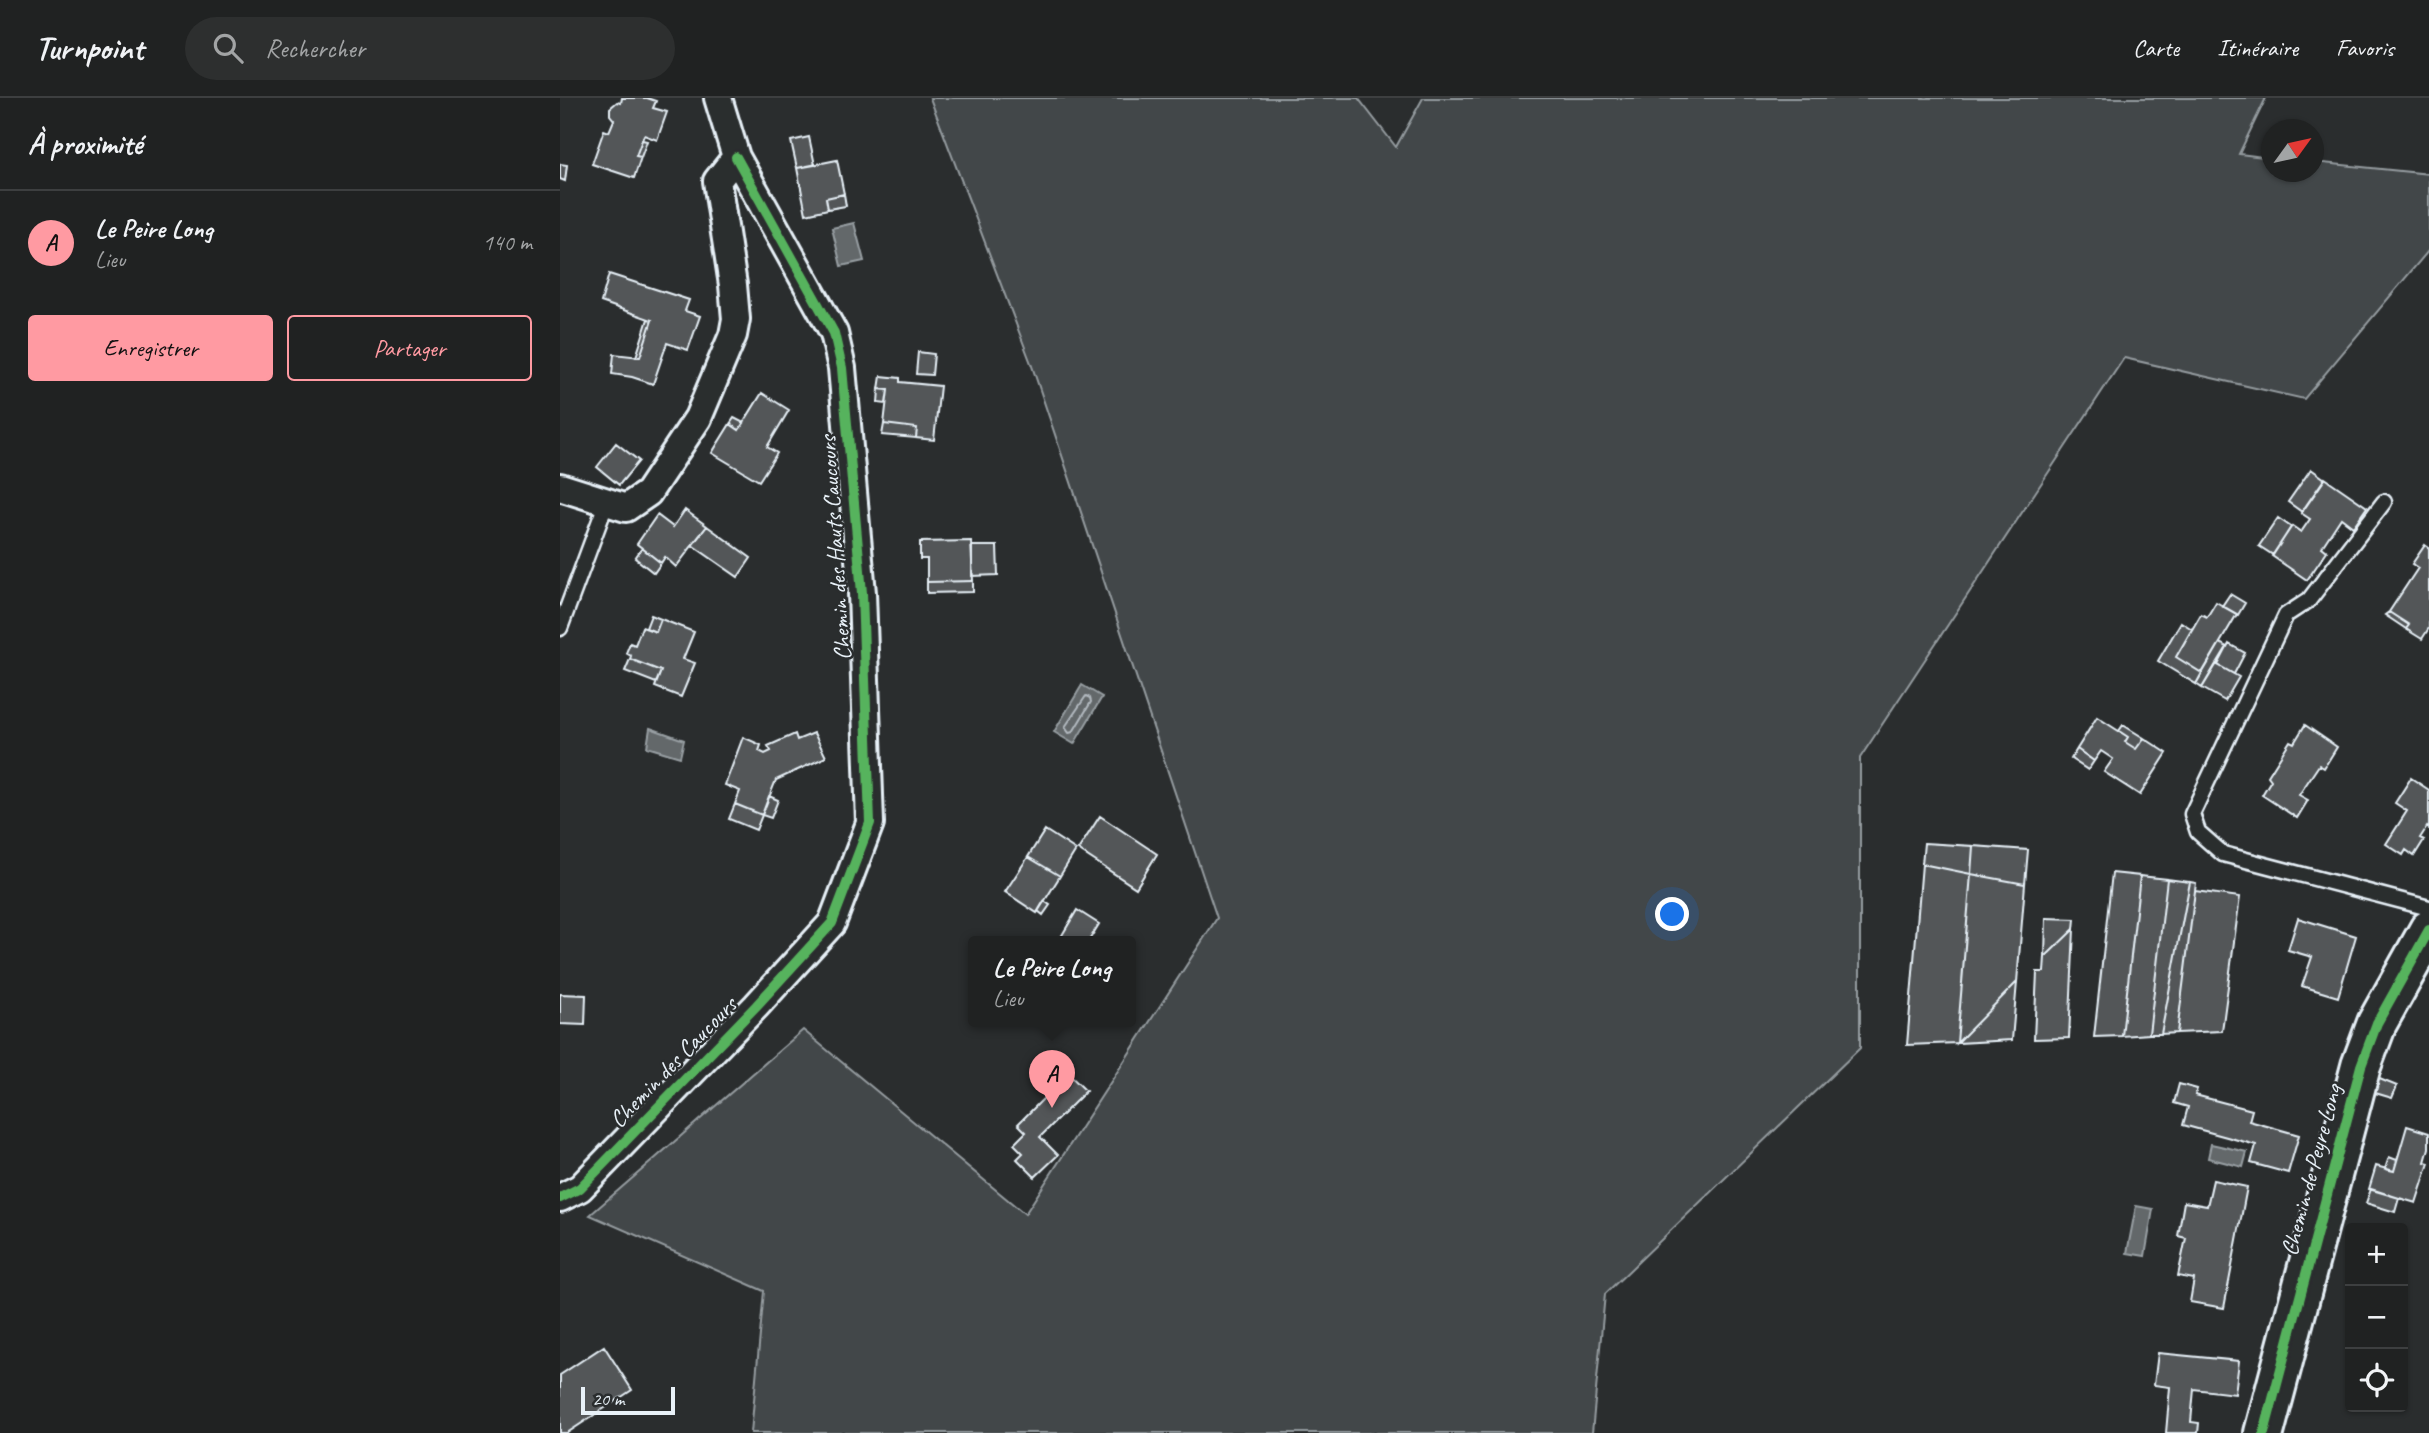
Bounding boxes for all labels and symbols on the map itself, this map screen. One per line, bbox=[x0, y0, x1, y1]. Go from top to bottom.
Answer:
north arrow bbox=[2261, 119, 2324, 182]
street label: Chemin des Hauts Caucours bbox=[812, 432, 858, 661]
your location bbox=[1655, 897, 1689, 931]
street label: Chemin des Caucours bbox=[603, 989, 744, 1134]
pin: A bbox=[1029, 1050, 1075, 1108]
street label: Chemin de Peyre Long bbox=[2274, 1079, 2349, 1259]
scale bar bbox=[581, 1384, 676, 1416]

